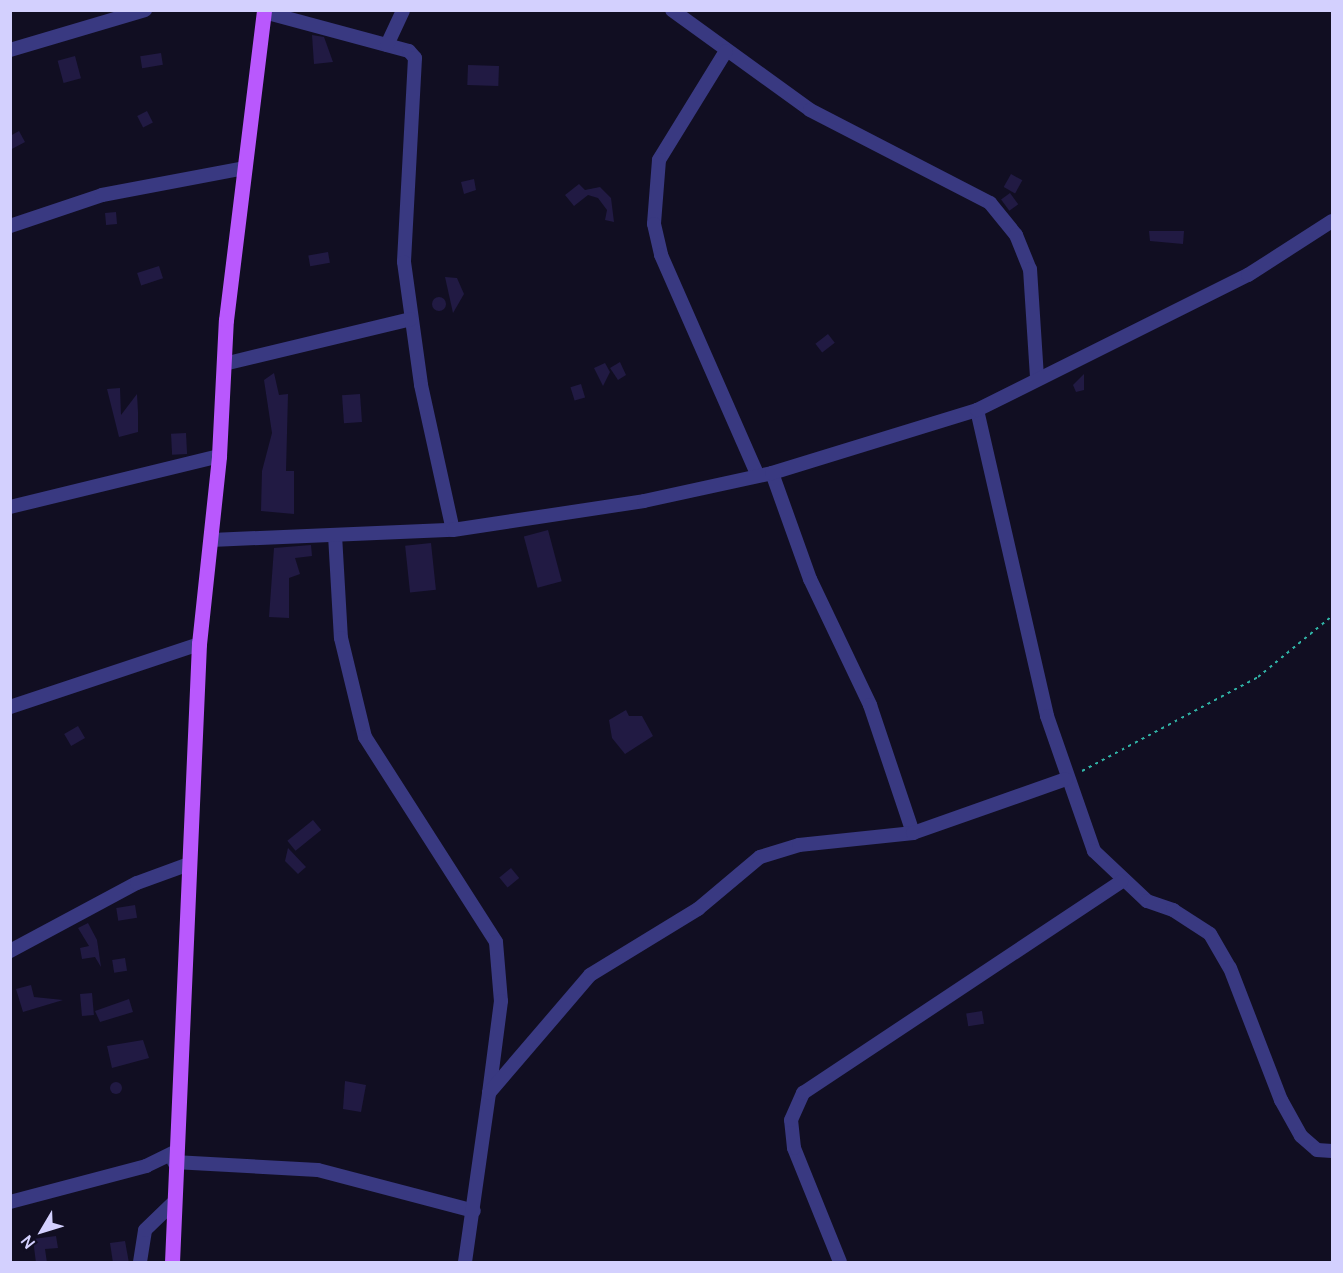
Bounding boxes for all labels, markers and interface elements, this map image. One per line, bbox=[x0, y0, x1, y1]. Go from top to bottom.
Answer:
north arrow bbox=[12, 1201, 72, 1261]
text: N bbox=[16, 1231, 40, 1253]

